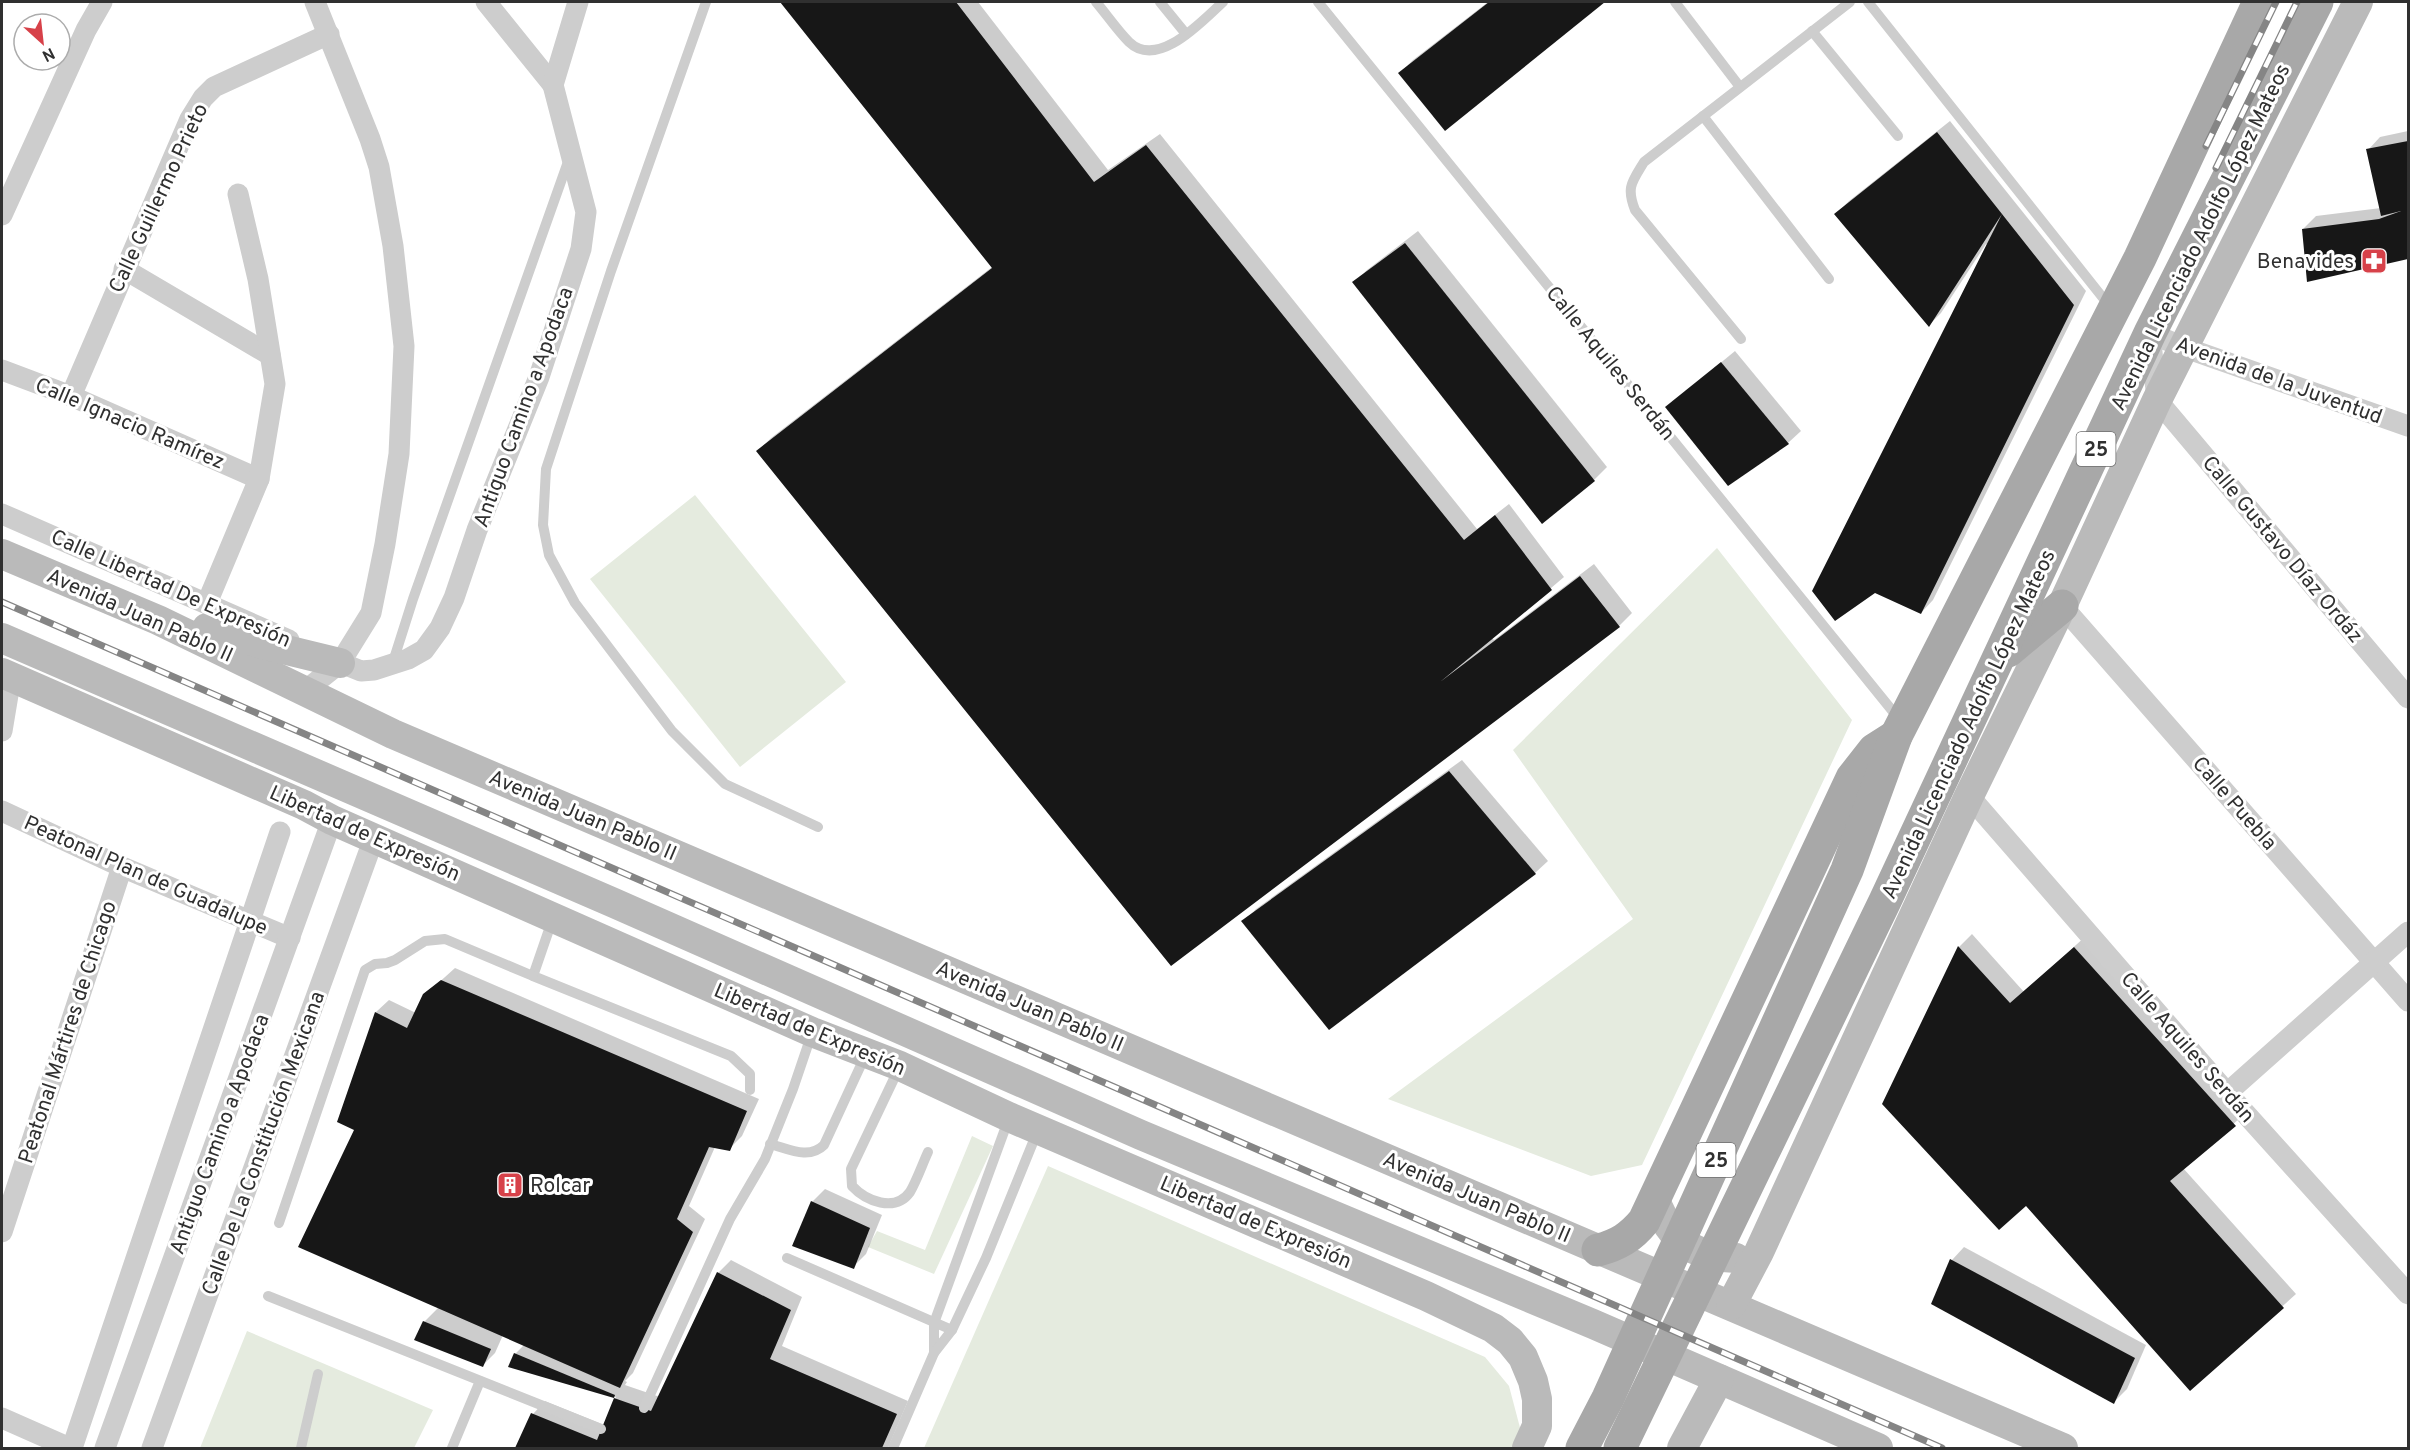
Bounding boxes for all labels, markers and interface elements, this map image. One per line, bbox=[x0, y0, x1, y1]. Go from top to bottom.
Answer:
north arrow bbox=[12, 12, 72, 72]
text: N bbox=[38, 42, 58, 65]
street label: Avenida Licenciado Adolfo López Mateos bbox=[2105, 60, 2297, 416]
street label: Calle Guillermo Prieto bbox=[104, 100, 215, 298]
pharmacy icon: Benavides bbox=[2359, 246, 2389, 276]
place label: Benavides bbox=[2257, 249, 2354, 276]
street label: Calle Aquiles Serdán bbox=[1539, 281, 1681, 447]
street label: Antiguo Camino a Apodaca bbox=[468, 284, 580, 531]
street label: Avenida de la Juventud bbox=[2171, 331, 2385, 431]
street label: Calle Ignacio Ramírez bbox=[31, 372, 228, 476]
road number: 25 bbox=[2076, 432, 2116, 466]
street label: Calle Gustavo Díaz Ordáz bbox=[2195, 451, 2368, 649]
street label: Calle Libertad De Expresión bbox=[46, 524, 295, 655]
street label: Avenida Licenciado Adolfo López Mateos bbox=[1876, 545, 2062, 904]
street label: Avenida Juan Pablo II bbox=[42, 563, 237, 670]
street label: Calle Puebla bbox=[2186, 751, 2282, 857]
street label: Avenida Juan Pablo II bbox=[484, 765, 680, 868]
street label: Libertad de Expresión bbox=[265, 780, 464, 889]
street label: Peatonal Plan de Guadalupe bbox=[19, 810, 272, 942]
street label: Peatonal Mártires de Chicago bbox=[13, 898, 124, 1167]
street label: Avenida Juan Pablo II bbox=[931, 956, 1127, 1059]
street label: Calle Aquiles Serdán bbox=[2114, 967, 2260, 1129]
street label: Libertad de Expresión bbox=[709, 978, 909, 1083]
street label: Calle De La Constitución Mexicana bbox=[197, 988, 332, 1299]
street label: Antiguo Camino a Apodaca bbox=[164, 1011, 276, 1258]
road number: 25 bbox=[1696, 1143, 1736, 1177]
street label: Avenida Juan Pablo II bbox=[1378, 1147, 1574, 1250]
building icon: Rolcar bbox=[495, 1170, 525, 1200]
street label: Libertad de Expresión bbox=[1155, 1171, 1355, 1276]
place label: Rolcar bbox=[530, 1173, 590, 1200]

